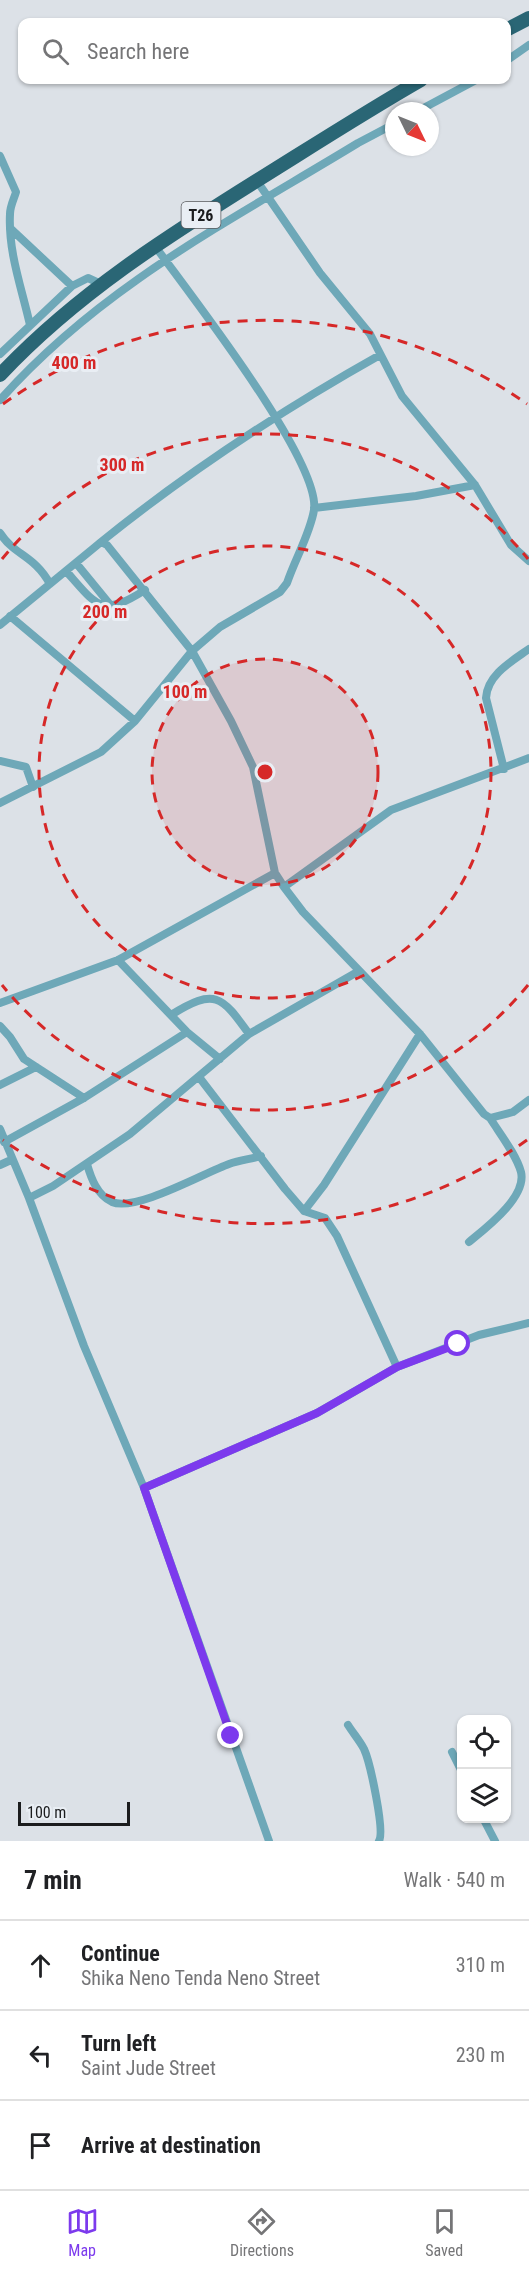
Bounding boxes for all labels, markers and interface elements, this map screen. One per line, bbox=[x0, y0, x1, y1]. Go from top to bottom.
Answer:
search box bbox=[18, 18, 511, 84]
icon: search bbox=[39, 35, 72, 68]
text: Search here bbox=[87, 39, 189, 64]
north arrow bbox=[385, 102, 439, 156]
road number: T26 bbox=[182, 202, 220, 228]
text: 400 m bbox=[52, 352, 96, 373]
text: 300 m bbox=[100, 454, 144, 475]
text: 200 m bbox=[83, 601, 127, 622]
text: 100 m bbox=[163, 681, 207, 702]
centre of rings bbox=[255, 762, 275, 782]
route start bbox=[444, 1330, 470, 1356]
map controls bbox=[457, 1715, 511, 1823]
button: locate bbox=[457, 1715, 511, 1769]
route end bbox=[217, 1722, 243, 1748]
button: layers bbox=[457, 1769, 511, 1823]
scale bar bbox=[18, 1799, 130, 1826]
text: 100 m bbox=[27, 1803, 66, 1822]
text: 7 min bbox=[24, 1865, 82, 1895]
text: Walk · 540 m bbox=[404, 1868, 505, 1892]
text: Continue bbox=[81, 1941, 160, 1966]
icon: ahead bbox=[24, 1949, 57, 1982]
text: 310 m bbox=[456, 1953, 505, 1977]
text: Shika Neno Tenda Neno Street bbox=[81, 1966, 320, 1990]
text: Turn left bbox=[81, 2031, 156, 2056]
icon: left bbox=[24, 2039, 57, 2072]
text: 230 m bbox=[456, 2043, 505, 2067]
text: Saint Jude Street bbox=[81, 2056, 216, 2080]
icon: arrive bbox=[24, 2129, 57, 2162]
text: Arrive at destination bbox=[81, 2133, 261, 2158]
tab: Map bbox=[66, 2205, 99, 2260]
tab: Directions bbox=[230, 2205, 294, 2260]
tab: Saved bbox=[425, 2205, 463, 2260]

